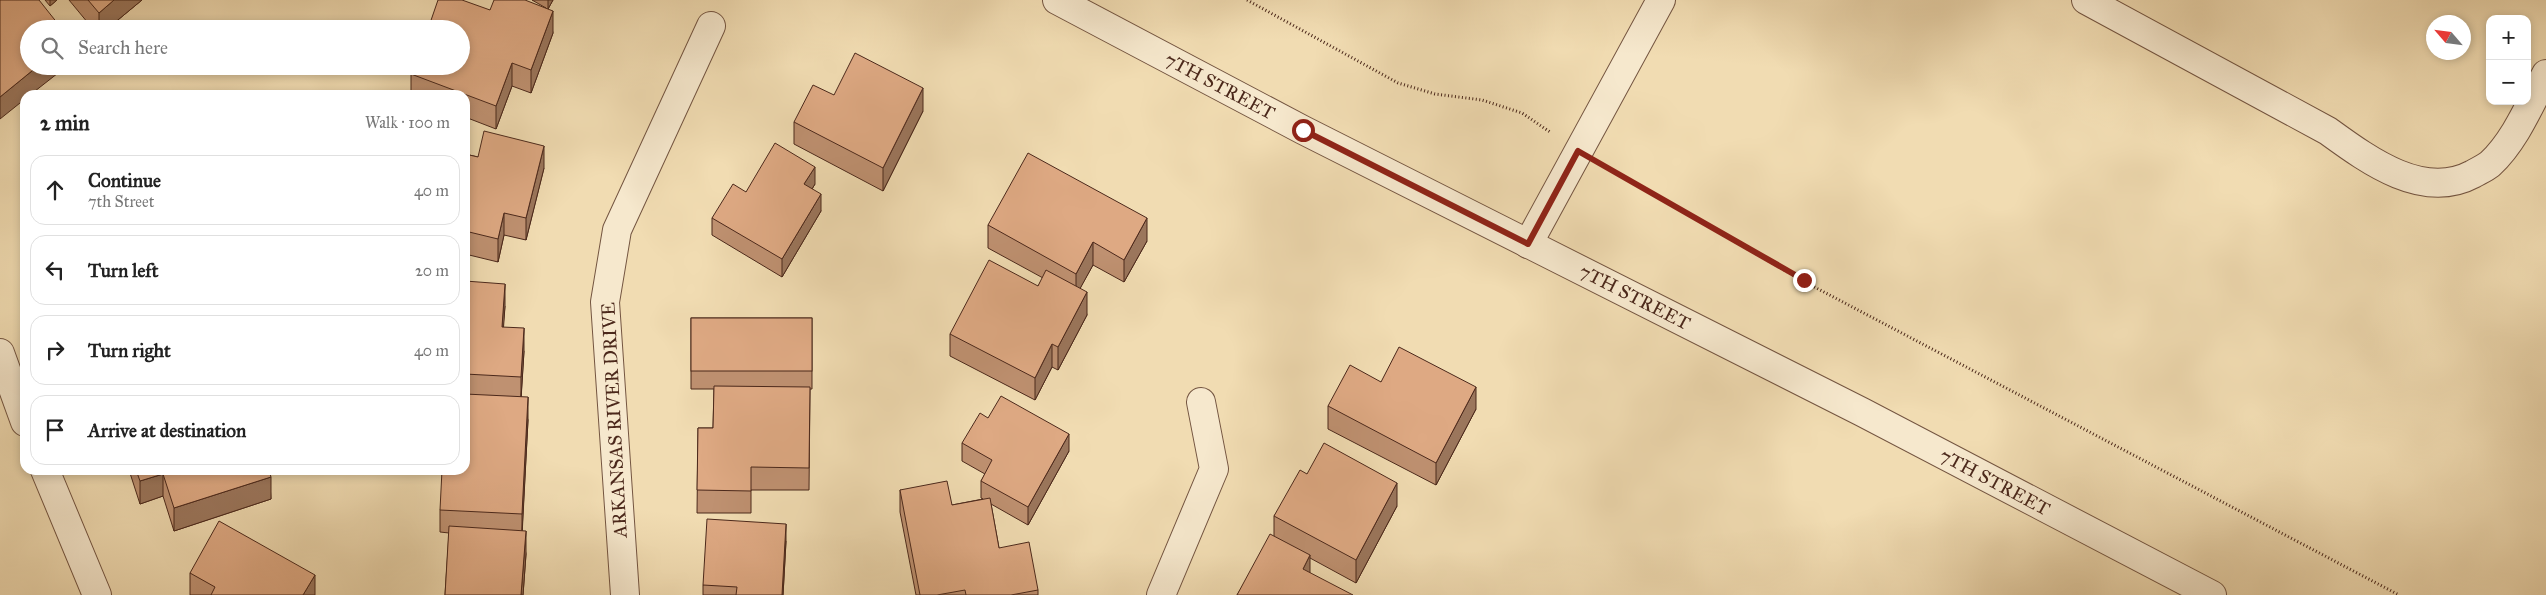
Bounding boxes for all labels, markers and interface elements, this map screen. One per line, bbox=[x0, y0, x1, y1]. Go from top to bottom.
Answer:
north arrow bbox=[2426, 15, 2471, 60]
map controls bbox=[2486, 15, 2531, 105]
button: + bbox=[2486, 15, 2531, 60]
search box bbox=[20, 20, 470, 75]
icon: search bbox=[38, 34, 66, 62]
text: Search here bbox=[78, 36, 168, 59]
street label: 7TH STREET bbox=[1161, 47, 1279, 125]
button: − bbox=[2486, 60, 2531, 105]
text: 2 min bbox=[40, 110, 90, 136]
text: Walk · 100 m bbox=[365, 113, 450, 132]
route start bbox=[1292, 119, 1315, 142]
text: Continue bbox=[88, 169, 161, 192]
icon: ahead bbox=[41, 176, 69, 204]
text: 40 m bbox=[414, 181, 449, 200]
text: 7th Street bbox=[88, 192, 154, 211]
icon: left bbox=[41, 256, 69, 284]
text: Turn left bbox=[88, 259, 158, 282]
street label: 7TH STREET bbox=[1576, 259, 1694, 335]
text: 20 m bbox=[415, 261, 449, 280]
route end bbox=[1793, 269, 1816, 292]
street label: ARKANSAS RIVER DRIVE bbox=[596, 301, 632, 539]
icon: right bbox=[41, 336, 69, 364]
text: Turn right bbox=[88, 339, 171, 362]
text: 40 m bbox=[414, 341, 449, 360]
icon: arrive bbox=[41, 416, 69, 444]
text: Arrive at destination bbox=[88, 419, 246, 442]
street label: 7TH STREET bbox=[1936, 443, 2054, 521]

